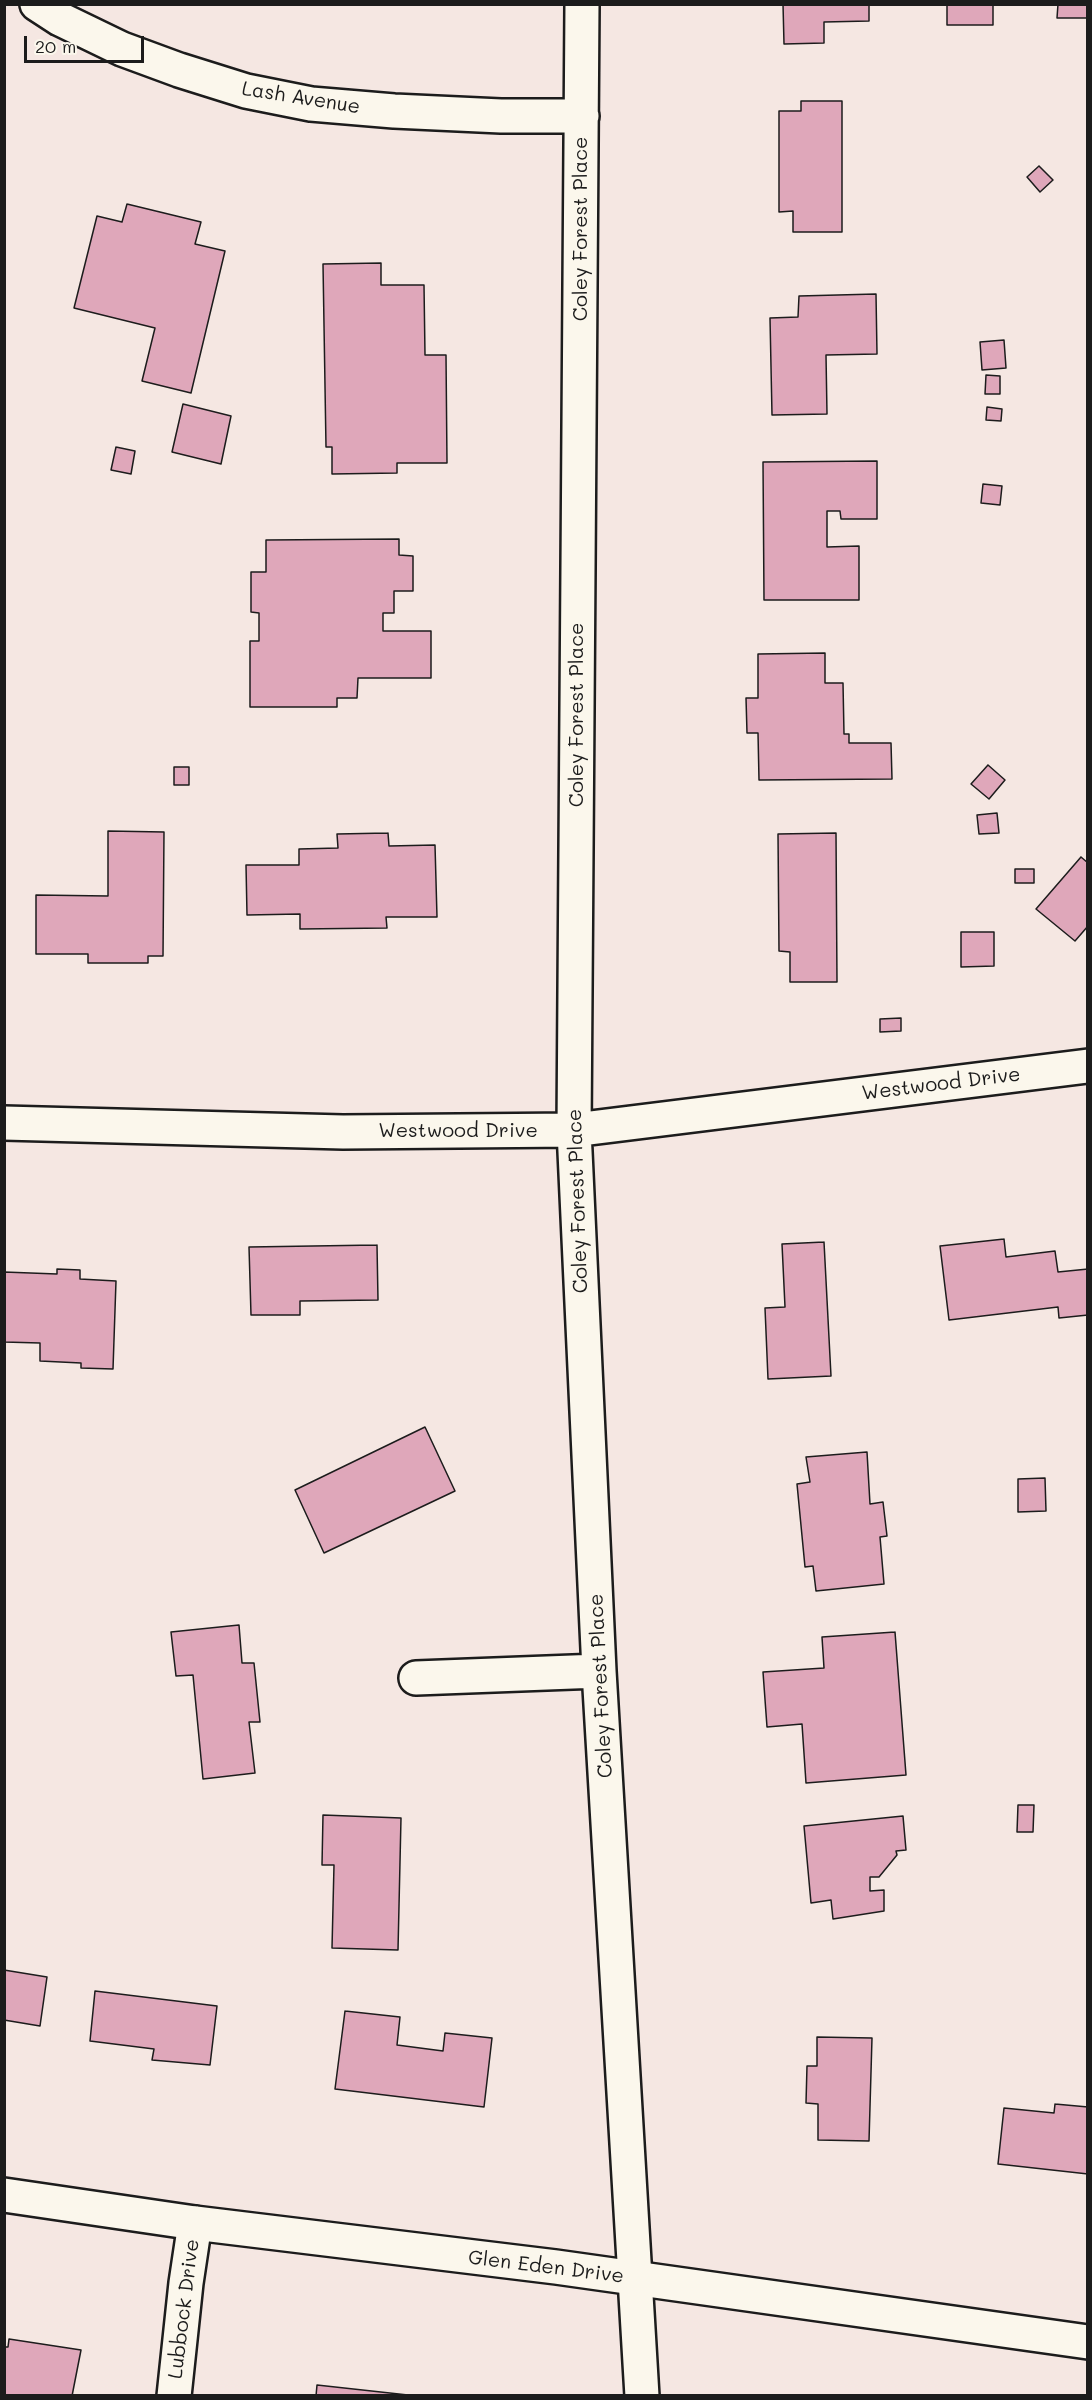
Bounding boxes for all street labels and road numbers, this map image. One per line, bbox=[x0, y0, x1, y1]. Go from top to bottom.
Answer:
street label: Lash Avenue bbox=[240, 77, 362, 119]
street label: Coley Forest Place bbox=[569, 137, 593, 321]
street label: Coley Forest Place bbox=[565, 623, 589, 807]
street label: Westwood Drive bbox=[860, 1062, 1022, 1106]
street label: Coley Forest Place bbox=[563, 1108, 593, 1294]
street label: Westwood Drive bbox=[378, 1119, 538, 1143]
street label: Coley Forest Place bbox=[584, 1593, 618, 1779]
street label: Lubbock Drive bbox=[164, 2238, 204, 2380]
street label: Glen Eden Drive bbox=[467, 2246, 625, 2288]

